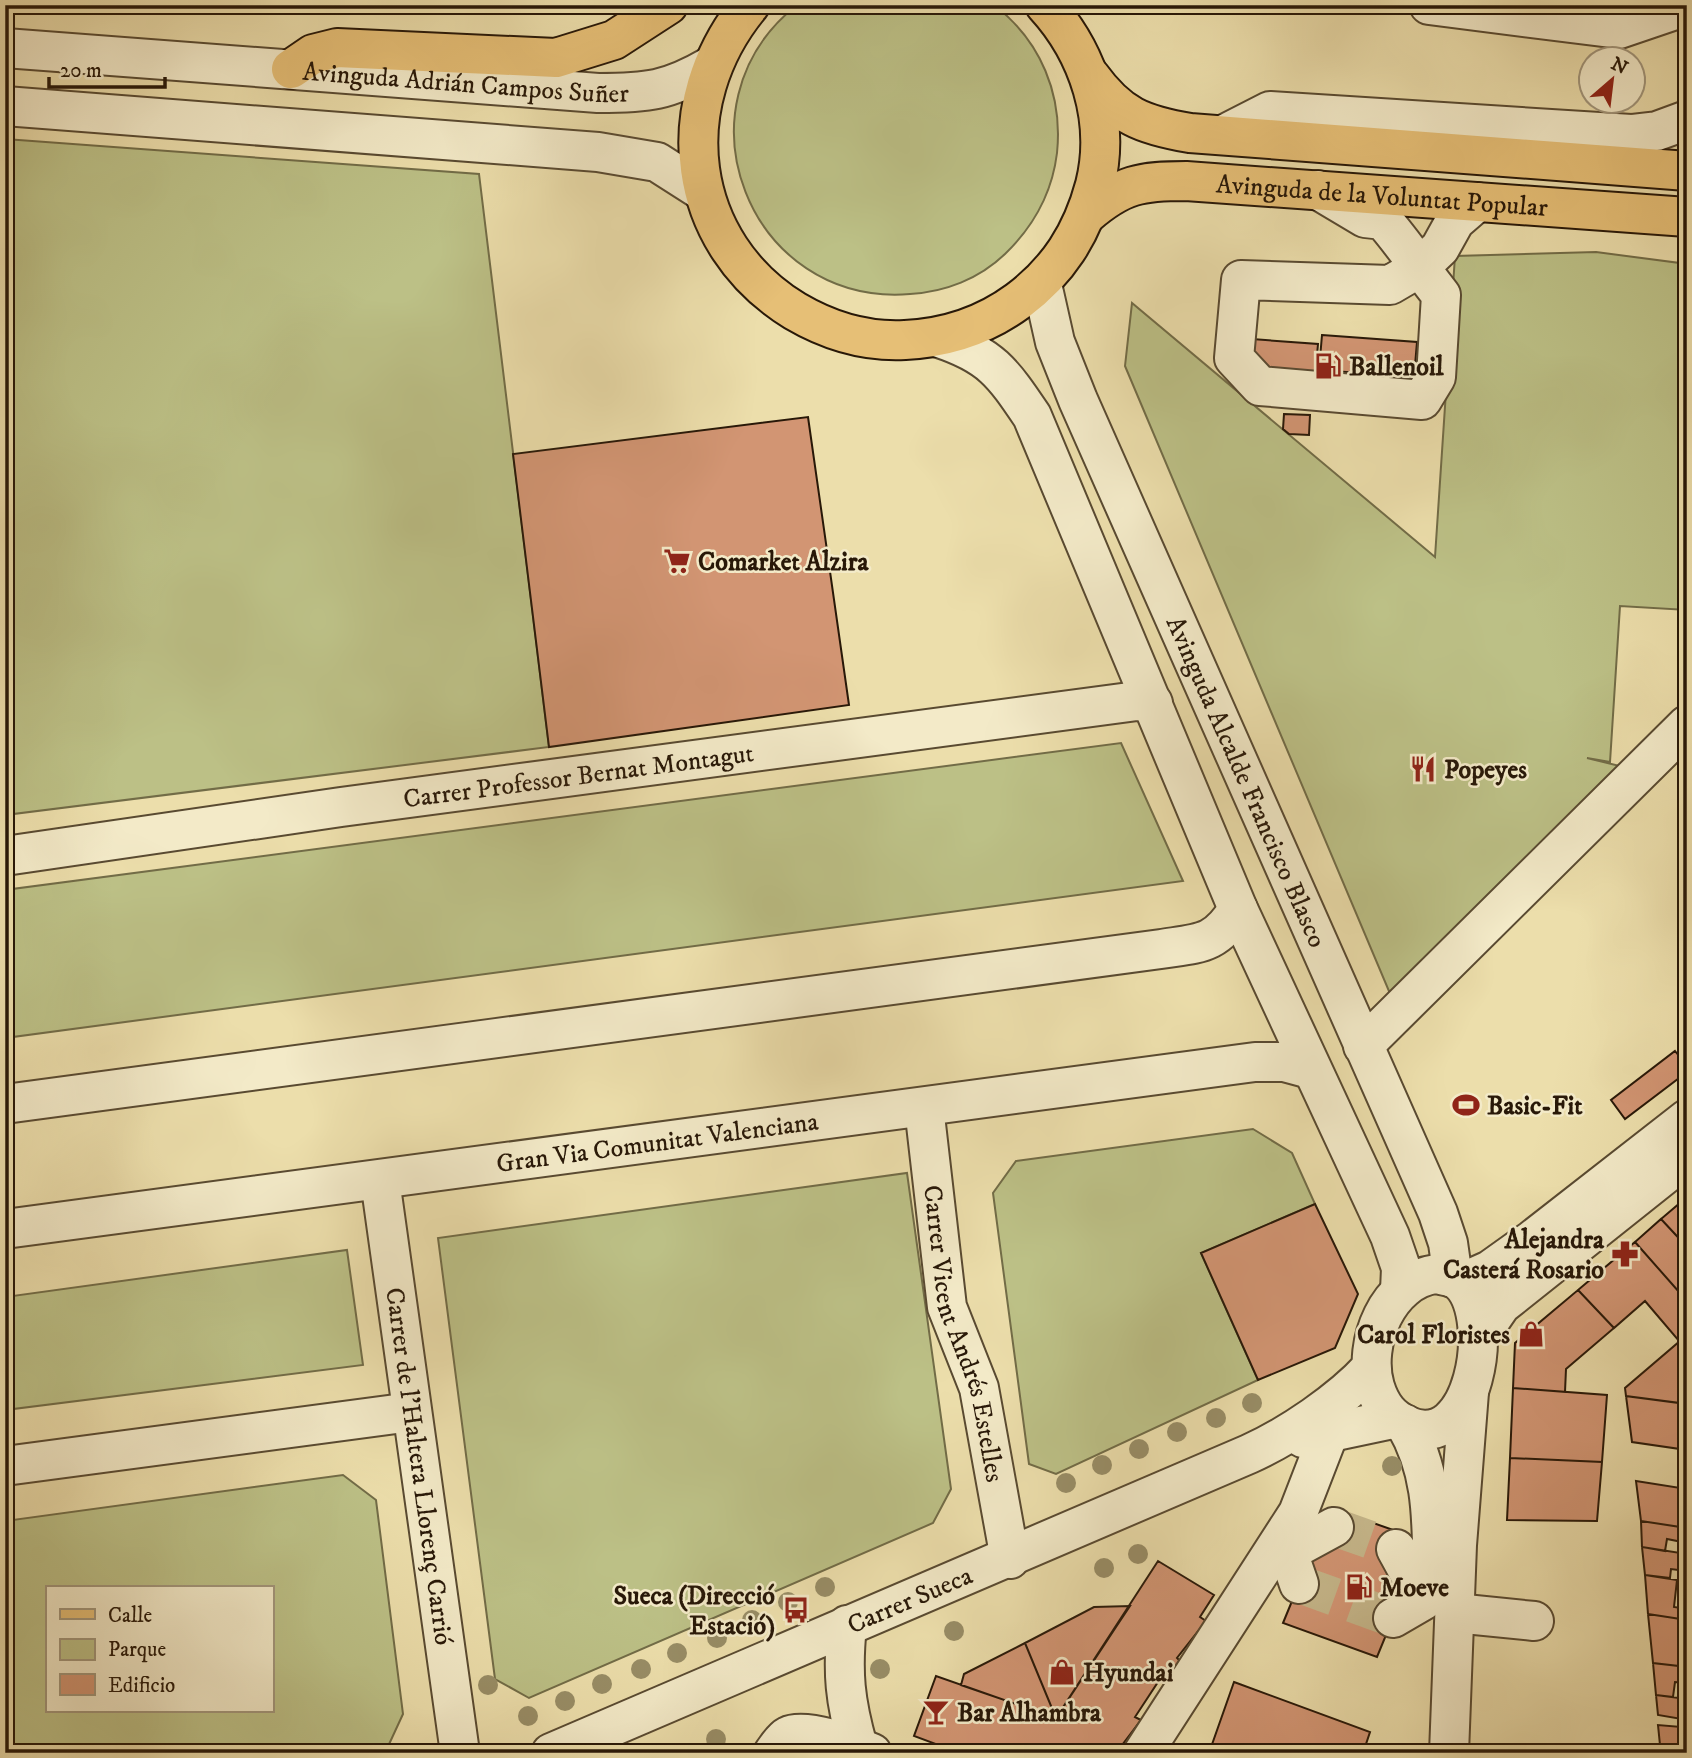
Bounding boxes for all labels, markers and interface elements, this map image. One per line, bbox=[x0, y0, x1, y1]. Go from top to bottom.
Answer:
scale bar bbox=[49, 46, 164, 90]
north arrow bbox=[1576, 46, 1646, 116]
text: N bbox=[1607, 52, 1632, 80]
street label: Avinguda Adrián Campos Suñer bbox=[301, 56, 630, 111]
text: 20 m bbox=[60, 58, 102, 84]
street label: Avinguda de la Voluntat Popular bbox=[1215, 168, 1549, 225]
fuel station icon: Ballenoil bbox=[1313, 351, 1343, 381]
place label: Ballenoil bbox=[1349, 351, 1445, 384]
supermarket icon: Comarket Alzira bbox=[662, 546, 692, 576]
place label: Comarket Alzira bbox=[698, 546, 869, 579]
street label: Avinguda Alcalde Francisco Blasco bbox=[1158, 611, 1333, 953]
street label: Carrer Professor Bernat Montagut bbox=[401, 737, 756, 817]
restaurant icon: Popeyes bbox=[1408, 754, 1438, 784]
place label: Popeyes bbox=[1444, 754, 1527, 787]
sports icon: Basic-Fit bbox=[1451, 1090, 1481, 1120]
place label: Basic-Fit bbox=[1487, 1090, 1583, 1123]
street label: Gran Via Comunitat Valenciana bbox=[494, 1106, 820, 1181]
street label: Carrer Vicent Andrés Estelles bbox=[915, 1183, 1011, 1485]
place label: Alejandra Casterá Rosario bbox=[1443, 1224, 1605, 1287]
pharmacy icon: Alejandra Casterá Rosario bbox=[1610, 1239, 1640, 1269]
street label: Carrer de l'Haltera Llorenç Carrió bbox=[377, 1285, 460, 1647]
place label: Carol Floristes bbox=[1357, 1319, 1510, 1352]
shop icon: Carol Floristes bbox=[1516, 1319, 1546, 1349]
street label: Carrer Sueca bbox=[842, 1559, 978, 1642]
fuel station icon: Moeve bbox=[1344, 1572, 1374, 1602]
place label: Moeve bbox=[1380, 1572, 1449, 1605]
place label: Sueca (Direcció Estació) bbox=[613, 1580, 775, 1643]
legend bbox=[46, 1586, 273, 1712]
bus stop icon: Sueca (Direcció Estació) bbox=[781, 1595, 811, 1625]
text: Calle bbox=[108, 1603, 152, 1629]
text: Parque bbox=[108, 1637, 166, 1663]
shop icon: Hyundai bbox=[1047, 1657, 1077, 1687]
place label: Hyundai bbox=[1083, 1657, 1174, 1690]
text: Edificio bbox=[108, 1673, 175, 1699]
bar icon: Bar Alhambra bbox=[921, 1697, 951, 1727]
place label: Bar Alhambra bbox=[957, 1697, 1102, 1730]

